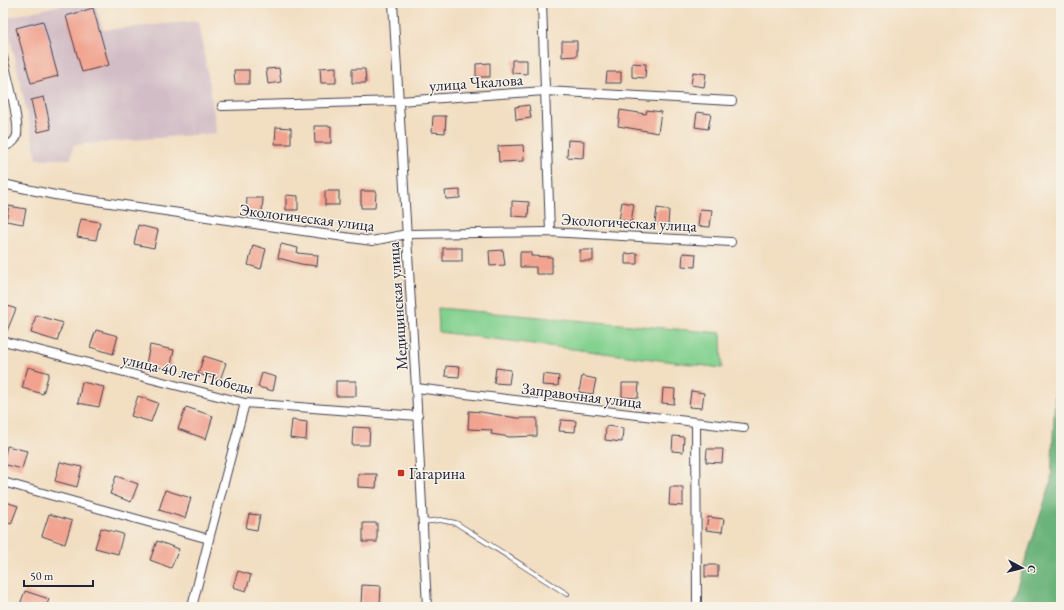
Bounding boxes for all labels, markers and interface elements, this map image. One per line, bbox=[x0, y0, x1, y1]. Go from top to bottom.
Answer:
street label: улица Чкалова bbox=[428, 69, 524, 96]
street label: Экологическая улица bbox=[238, 199, 376, 236]
street label: Экологическая улица bbox=[561, 208, 698, 237]
street label: Медицинская улица bbox=[382, 240, 412, 371]
street label: улица 40 лет Победы bbox=[120, 348, 256, 399]
street label: Заправочная улица bbox=[520, 378, 644, 413]
place label: Гагарина bbox=[409, 463, 466, 484]
marker: Гагарина bbox=[396, 468, 406, 478]
north arrow bbox=[1002, 548, 1042, 588]
scale bar bbox=[24, 562, 93, 588]
text: С bbox=[1024, 564, 1039, 574]
text: 50 m bbox=[30, 568, 54, 584]

